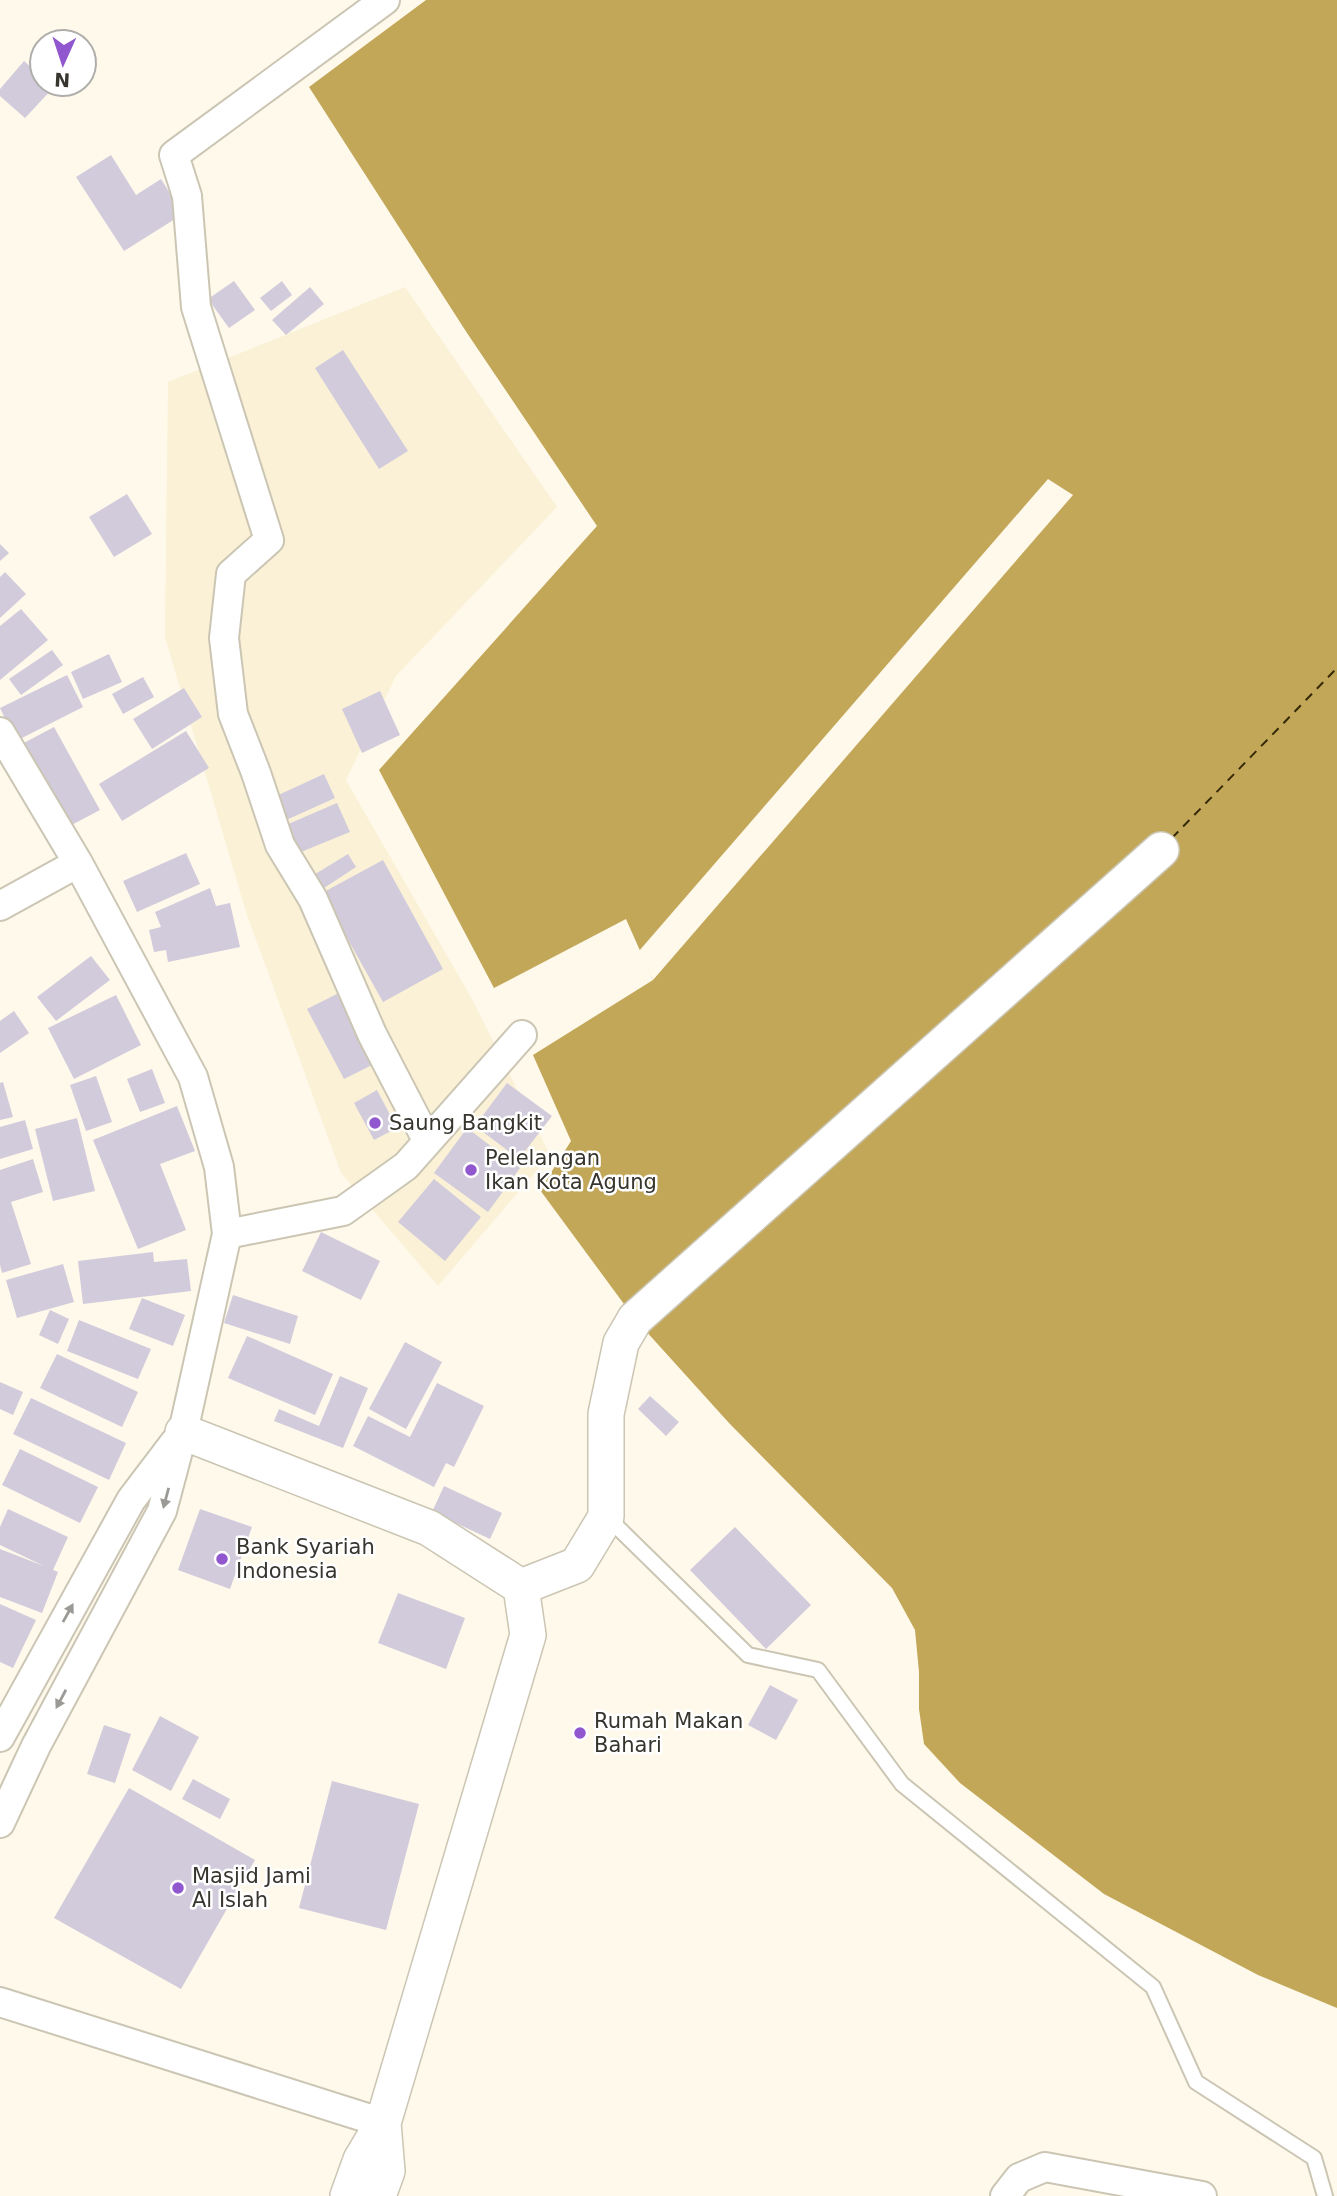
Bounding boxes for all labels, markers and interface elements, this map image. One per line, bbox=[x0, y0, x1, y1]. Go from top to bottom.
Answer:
north arrow bbox=[28, 28, 98, 98]
text: N bbox=[54, 69, 71, 91]
place label: Saung Bangkit bbox=[389, 1111, 542, 1135]
marker: Saung Bangkit bbox=[367, 1115, 383, 1131]
place label: Pelelangan Ikan Kota Agung bbox=[485, 1146, 657, 1194]
marker: Pelelangan Ikan Kota Agung bbox=[463, 1162, 479, 1178]
one-way arrow bbox=[160, 1487, 171, 1509]
place label: Bank Syariah Indonesia bbox=[236, 1535, 375, 1583]
marker: Bank Syariah Indonesia bbox=[214, 1551, 230, 1567]
one-way arrow bbox=[63, 1603, 74, 1623]
one-way arrow bbox=[56, 1690, 68, 1710]
place label: Rumah Makan Bahari bbox=[594, 1709, 743, 1757]
marker: Rumah Makan Bahari bbox=[572, 1725, 588, 1741]
place label: Masjid Jami Al Islah bbox=[192, 1864, 311, 1912]
marker: Masjid Jami Al Islah bbox=[170, 1880, 186, 1896]

